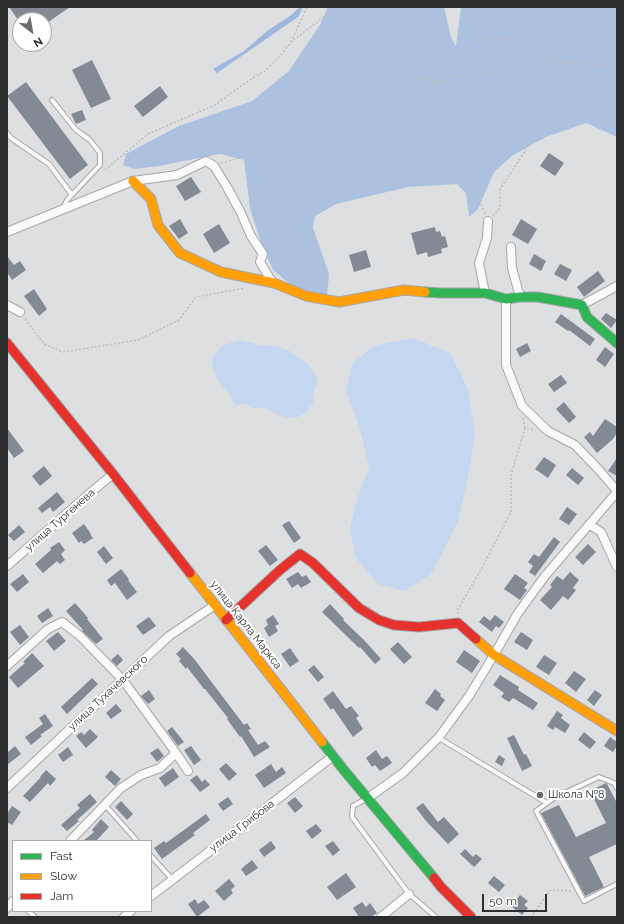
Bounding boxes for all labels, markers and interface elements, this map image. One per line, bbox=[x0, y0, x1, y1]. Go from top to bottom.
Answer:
north arrow bbox=[12, 12, 52, 52]
text: N bbox=[31, 34, 45, 50]
street label: улица Тургенева bbox=[22, 486, 98, 554]
street label: улица Карла Маркса bbox=[207, 578, 285, 672]
street label: улица Тухачевского bbox=[65, 653, 151, 733]
place label: Школа №8 bbox=[548, 788, 605, 802]
marker: Школа №8 bbox=[535, 790, 545, 800]
street label: улица Грибова bbox=[207, 797, 277, 855]
legend bbox=[12, 840, 152, 912]
text: Fast bbox=[50, 849, 73, 863]
text: Slow bbox=[50, 869, 77, 883]
scale bar bbox=[484, 886, 549, 912]
text: Jam bbox=[50, 889, 73, 903]
text: 50 m bbox=[489, 894, 517, 908]

